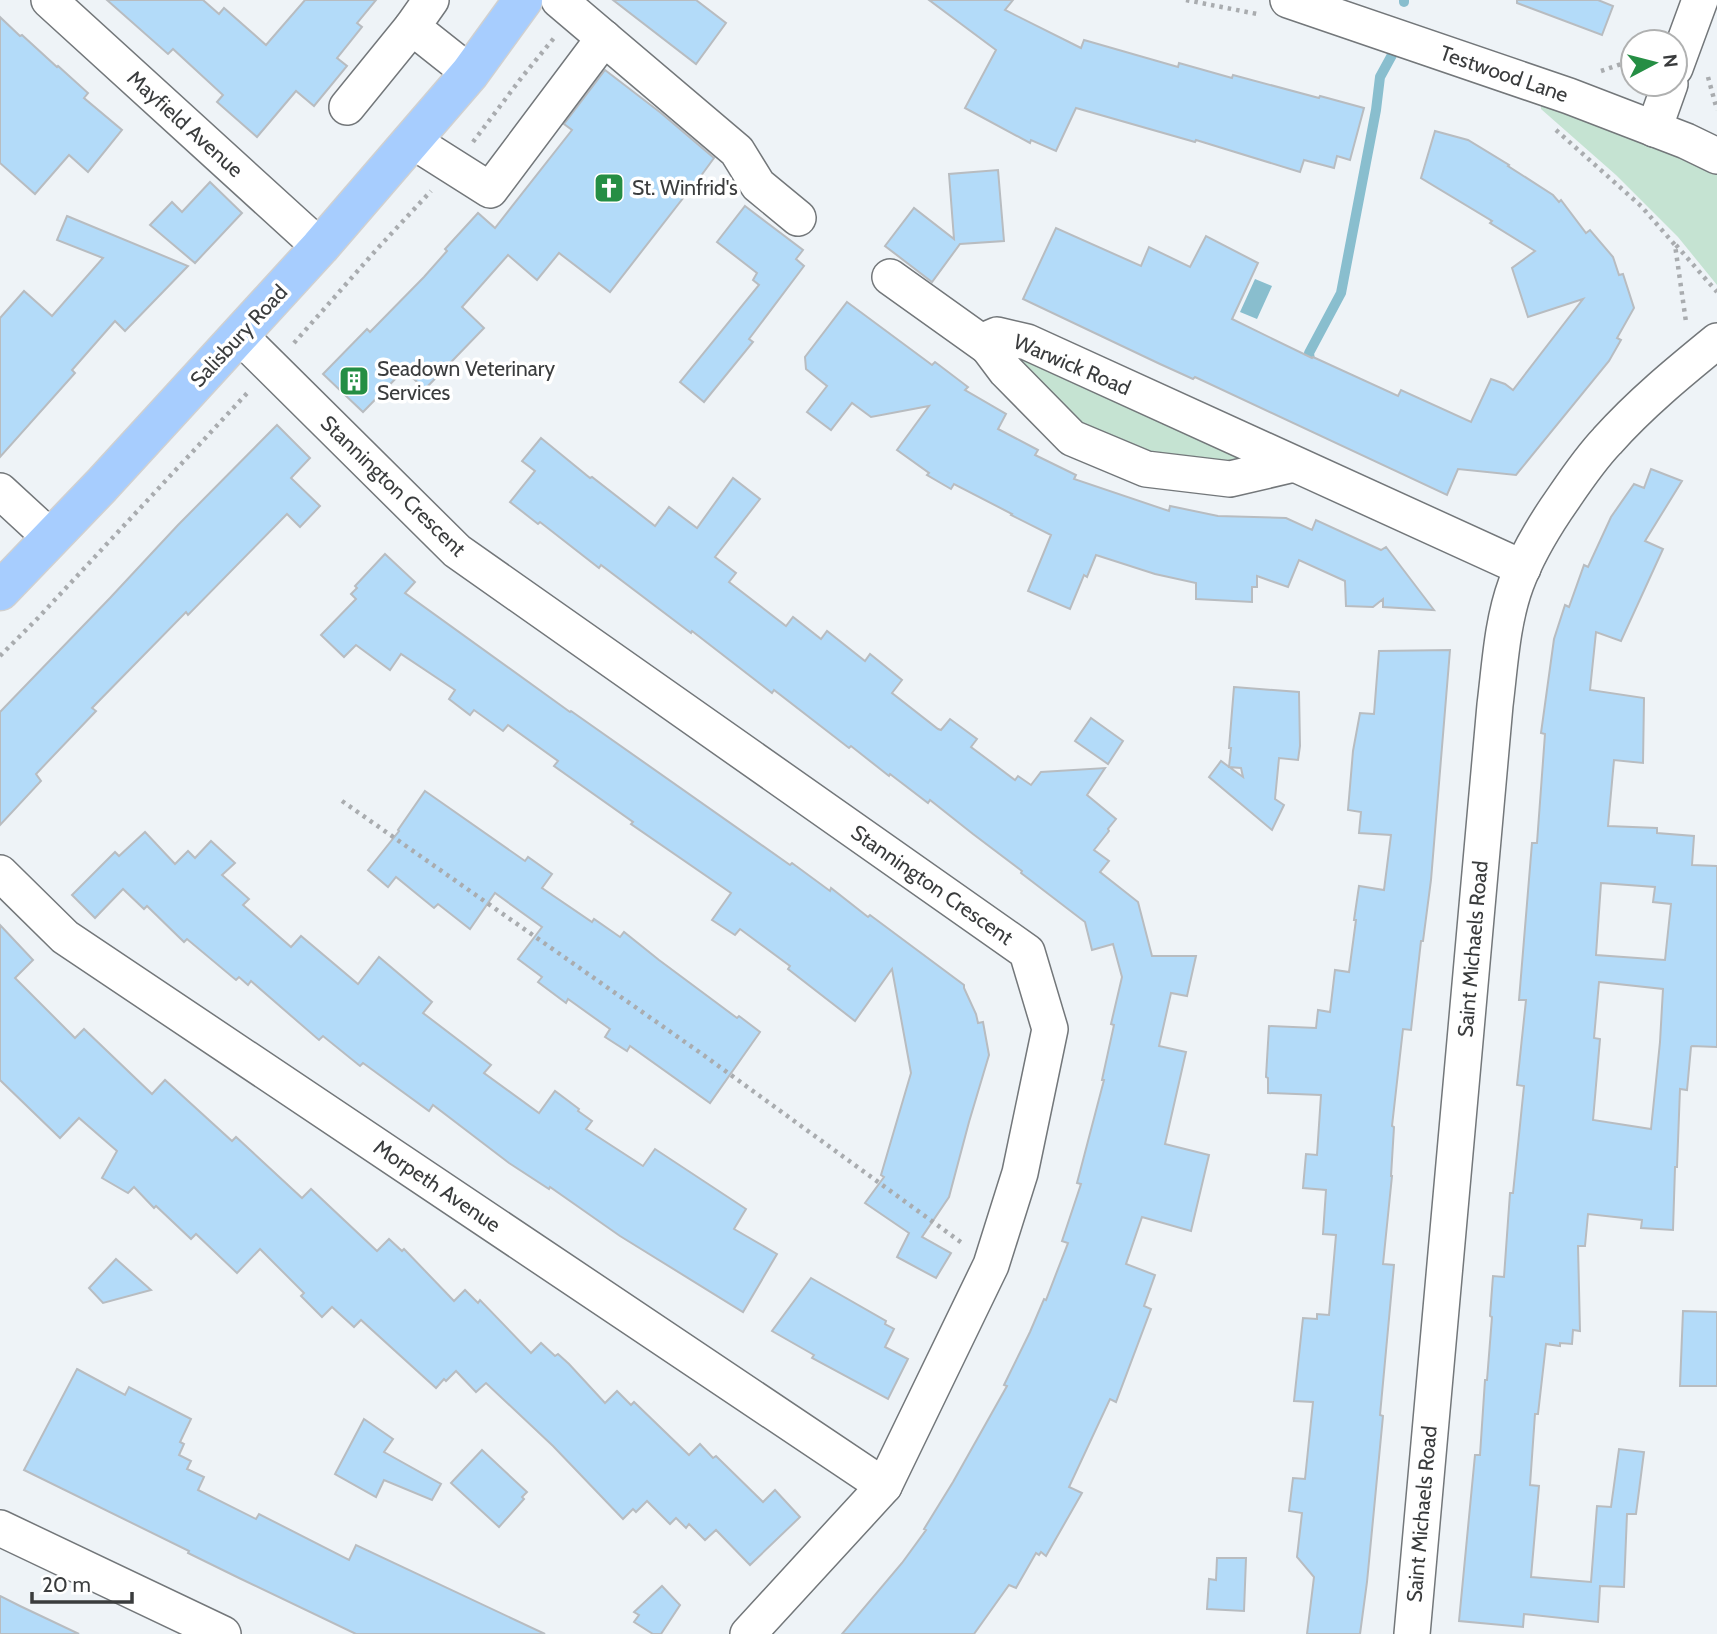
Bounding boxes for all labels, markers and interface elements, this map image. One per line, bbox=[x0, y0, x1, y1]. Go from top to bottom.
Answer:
north arrow bbox=[1619, 28, 1689, 98]
street label: Testwood Lane bbox=[1437, 40, 1572, 107]
text: N bbox=[1658, 53, 1683, 69]
street label: Mayfield Avenue bbox=[122, 65, 249, 182]
church icon: St. Winfrid's bbox=[592, 171, 626, 205]
place label: St. Winfrid's bbox=[632, 175, 738, 200]
street label: Salisbury Road bbox=[185, 279, 292, 392]
street label: Warwick Road bbox=[1010, 329, 1134, 400]
place label: Seadown Veterinary Services bbox=[377, 356, 555, 405]
building icon: Seadown Veterinary Services bbox=[337, 364, 371, 398]
street label: Stannington Crescent bbox=[316, 410, 471, 561]
street label: Stannington Crescent bbox=[847, 819, 1018, 950]
street label: Saint Michaels Road bbox=[1452, 860, 1493, 1038]
street label: Morpeth Avenue bbox=[369, 1134, 505, 1237]
street label: Saint Michaels Road bbox=[1401, 1425, 1442, 1603]
scale bar bbox=[32, 1560, 131, 1604]
text: 20 m bbox=[42, 1572, 91, 1597]

